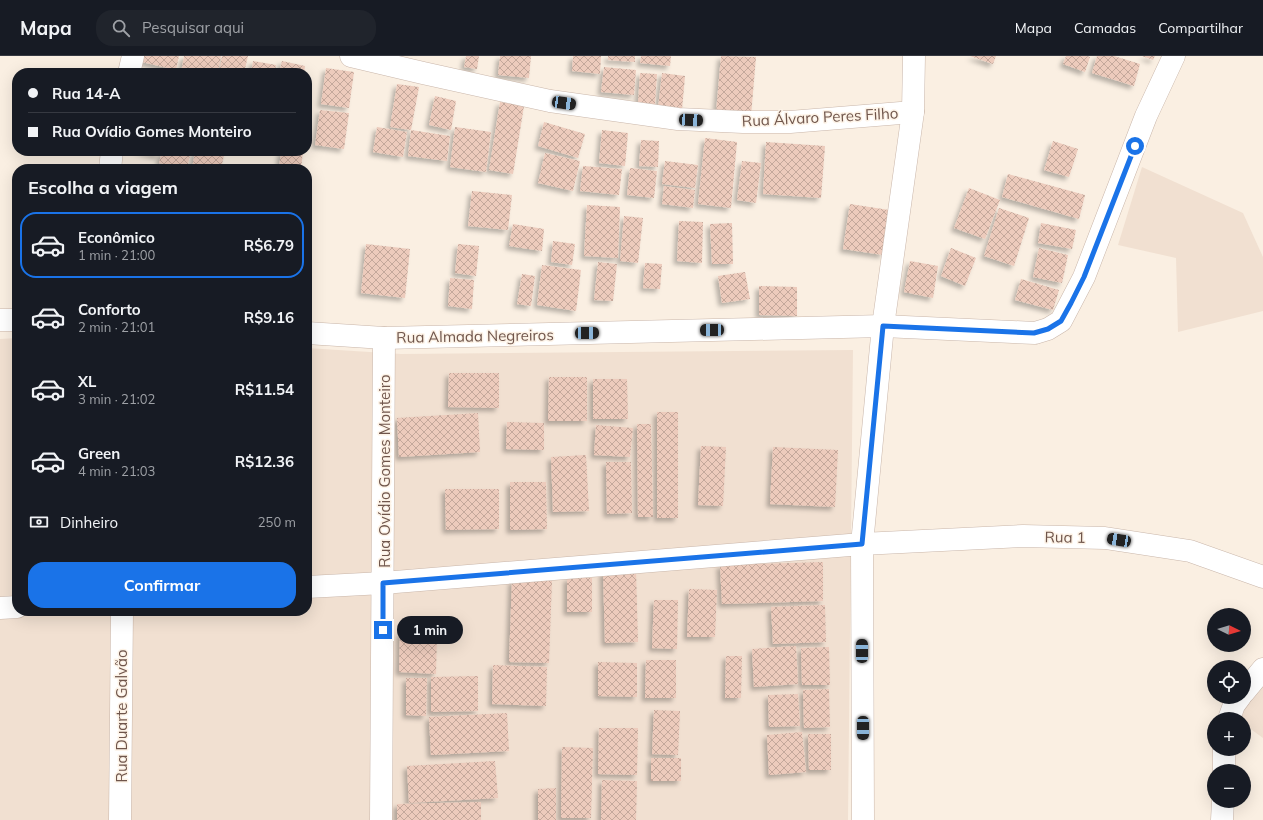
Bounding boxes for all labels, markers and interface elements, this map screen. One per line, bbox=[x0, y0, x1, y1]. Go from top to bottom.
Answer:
search box bbox=[96, 10, 376, 46]
text: Mapa bbox=[20, 16, 72, 40]
icon: search bbox=[110, 17, 132, 39]
text: Pesquisar aqui bbox=[142, 18, 244, 37]
text: Mapa bbox=[1015, 19, 1052, 37]
text: Camadas bbox=[1074, 19, 1136, 37]
text: Compartilhar bbox=[1158, 19, 1243, 37]
text: Rua 14-A bbox=[52, 84, 120, 103]
car bbox=[551, 95, 577, 111]
street label: Rua Álvaro Peres Filho bbox=[741, 103, 899, 131]
car bbox=[679, 113, 703, 127]
text: Rua Ovídio Gomes Monteiro bbox=[52, 122, 252, 141]
route start bbox=[1126, 137, 1144, 155]
text: Escolha a viagem bbox=[28, 176, 178, 199]
icon: car bbox=[30, 227, 66, 263]
text: Econômico bbox=[78, 228, 155, 247]
text: R$6.79 bbox=[244, 236, 294, 255]
text: 1 min · 21:00 bbox=[78, 247, 155, 263]
icon: car bbox=[30, 299, 66, 335]
text: Conforto bbox=[78, 300, 141, 319]
text: R$9.16 bbox=[244, 308, 294, 327]
text: 2 min · 21:01 bbox=[78, 319, 155, 335]
car bbox=[700, 324, 724, 336]
street label: Rua Almada Negreiros bbox=[396, 325, 554, 347]
car bbox=[575, 327, 599, 339]
icon: car bbox=[30, 371, 66, 407]
text: XL bbox=[78, 372, 96, 391]
street label: Rua Ovídio Gomes Monteiro bbox=[375, 374, 394, 568]
text: R$11.54 bbox=[235, 380, 294, 399]
text: 3 min · 21:02 bbox=[78, 391, 155, 407]
icon: car bbox=[30, 443, 66, 479]
text: Green bbox=[78, 444, 120, 463]
text: R$12.36 bbox=[235, 452, 294, 471]
text: 4 min · 21:03 bbox=[78, 463, 155, 479]
icon: cash bbox=[28, 511, 50, 533]
text: Dinheiro bbox=[60, 513, 118, 532]
text: 250 m bbox=[258, 514, 296, 530]
street label: Rua 1 bbox=[1044, 527, 1086, 547]
car bbox=[1106, 532, 1132, 548]
button: Confirmar bbox=[28, 562, 296, 608]
north arrow bbox=[1207, 608, 1251, 652]
map controls bbox=[1207, 608, 1251, 808]
callout: 1 min bbox=[397, 616, 463, 644]
route end bbox=[374, 621, 392, 639]
text: 1 min bbox=[413, 622, 447, 638]
car bbox=[856, 639, 868, 663]
street label: Rua Duarte Galvão bbox=[112, 650, 131, 782]
button: locate bbox=[1207, 660, 1251, 704]
button: + bbox=[1207, 712, 1251, 756]
car bbox=[857, 716, 869, 740]
button: − bbox=[1207, 764, 1251, 808]

